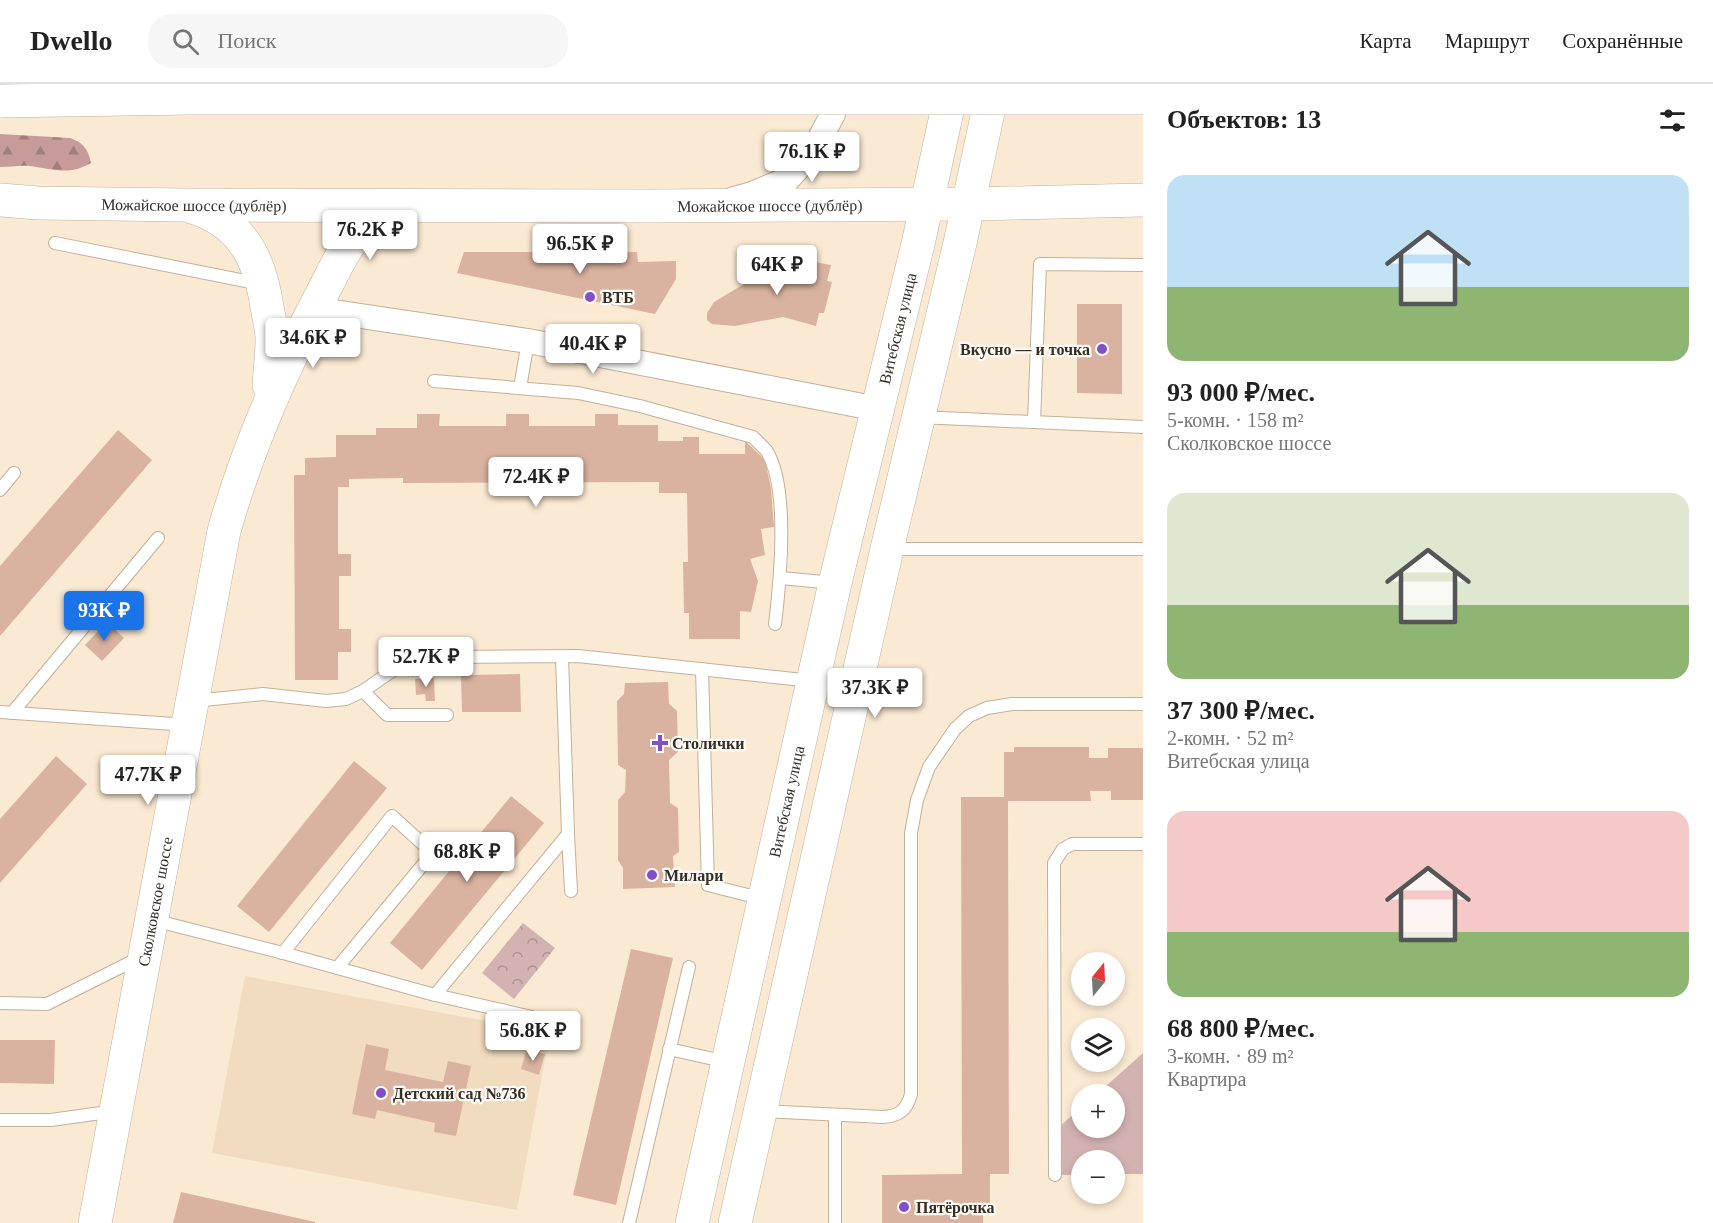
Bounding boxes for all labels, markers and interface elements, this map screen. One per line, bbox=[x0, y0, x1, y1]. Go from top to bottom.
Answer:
search box bbox=[148, 14, 568, 68]
text: Dwello bbox=[30, 25, 112, 56]
icon: search bbox=[169, 25, 202, 58]
text: Поиск bbox=[217, 28, 277, 53]
text: Карта bbox=[1360, 29, 1412, 53]
text: Маршрут bbox=[1445, 29, 1529, 53]
text: Сохранённые bbox=[1562, 29, 1683, 53]
icon: filters bbox=[1656, 104, 1689, 137]
text: Объектов: 13 bbox=[1167, 105, 1321, 134]
pin: 76.1K ₽ bbox=[757, 132, 867, 183]
text: 76.1K ₽ bbox=[778, 140, 846, 162]
street label: Можайское шоссе (дублёр) bbox=[101, 196, 287, 215]
street label: Можайское шоссе (дублёр) bbox=[677, 197, 863, 215]
pin: 76.2K ₽ bbox=[315, 210, 425, 261]
icon: home bbox=[1374, 214, 1482, 322]
text: 76.2K ₽ bbox=[336, 218, 404, 240]
pin: 96.5K ₽ bbox=[525, 224, 635, 275]
text: 96.5K ₽ bbox=[546, 232, 614, 254]
pin: 64K ₽ bbox=[735, 245, 819, 296]
text: 64K ₽ bbox=[751, 253, 803, 275]
street label: Витебская улица bbox=[876, 271, 920, 386]
place label: ВТБ bbox=[602, 289, 634, 306]
marker: ВТБ bbox=[583, 290, 597, 304]
pin: 34.6K ₽ bbox=[258, 318, 368, 369]
pin: 40.4K ₽ bbox=[538, 324, 648, 375]
text: 34.6K ₽ bbox=[279, 326, 347, 348]
text: 40.4K ₽ bbox=[559, 332, 627, 354]
place label: Вкусно — и точка bbox=[960, 341, 1090, 359]
marker: Вкусно — и точка bbox=[1095, 342, 1109, 356]
text: 93 000 ₽/мес. bbox=[1167, 378, 1315, 407]
text: 5-комн. · 158 m² bbox=[1167, 409, 1304, 431]
text: Сколковское шоссе bbox=[1167, 432, 1331, 454]
pin: 72.4K ₽ bbox=[481, 457, 591, 508]
text: 72.4K ₽ bbox=[502, 465, 570, 487]
icon: home bbox=[1374, 532, 1482, 640]
pin: 93K ₽ bbox=[62, 591, 146, 642]
text: 93K ₽ bbox=[78, 599, 130, 621]
pin: 52.7K ₽ bbox=[371, 637, 481, 688]
text: 52.7K ₽ bbox=[392, 645, 460, 667]
pin: 37.3K ₽ bbox=[820, 668, 930, 719]
text: 37.3K ₽ bbox=[841, 676, 909, 698]
text: 37 300 ₽/мес. bbox=[1167, 696, 1315, 725]
text: 2-комн. · 52 m² bbox=[1167, 727, 1294, 749]
place label: Столички bbox=[672, 735, 744, 752]
marker: Столички bbox=[653, 736, 667, 750]
street label: Витебская улица bbox=[766, 744, 807, 859]
text: Витебская улица bbox=[1167, 750, 1310, 772]
pin: 47.7K ₽ bbox=[93, 755, 203, 806]
text: 47.7K ₽ bbox=[114, 763, 182, 785]
pin: 68.8K ₽ bbox=[412, 832, 522, 883]
street label: Сколковское шоссе bbox=[135, 835, 176, 968]
text: 68.8K ₽ bbox=[433, 840, 501, 862]
icon: home bbox=[1374, 850, 1482, 958]
place label: Милари bbox=[664, 867, 723, 885]
marker: Милари bbox=[645, 868, 659, 882]
north arrow bbox=[1071, 952, 1125, 1006]
map controls bbox=[1071, 952, 1125, 1204]
pin: 56.8K ₽ bbox=[478, 1011, 588, 1062]
text: 68 800 ₽/мес. bbox=[1167, 1014, 1315, 1043]
button: layers bbox=[1071, 1018, 1125, 1072]
text: 56.8K ₽ bbox=[499, 1019, 567, 1041]
text: 3-комн. · 89 m² bbox=[1167, 1045, 1294, 1067]
text: Квартира bbox=[1167, 1068, 1246, 1090]
button: + bbox=[1071, 1084, 1125, 1138]
place label: Детский сад №736 bbox=[393, 1085, 526, 1103]
marker: Детский сад №736 bbox=[374, 1086, 388, 1100]
button: − bbox=[1071, 1150, 1125, 1204]
place label: Пятёрочка bbox=[916, 1199, 995, 1217]
marker: Пятёрочка bbox=[897, 1200, 911, 1214]

